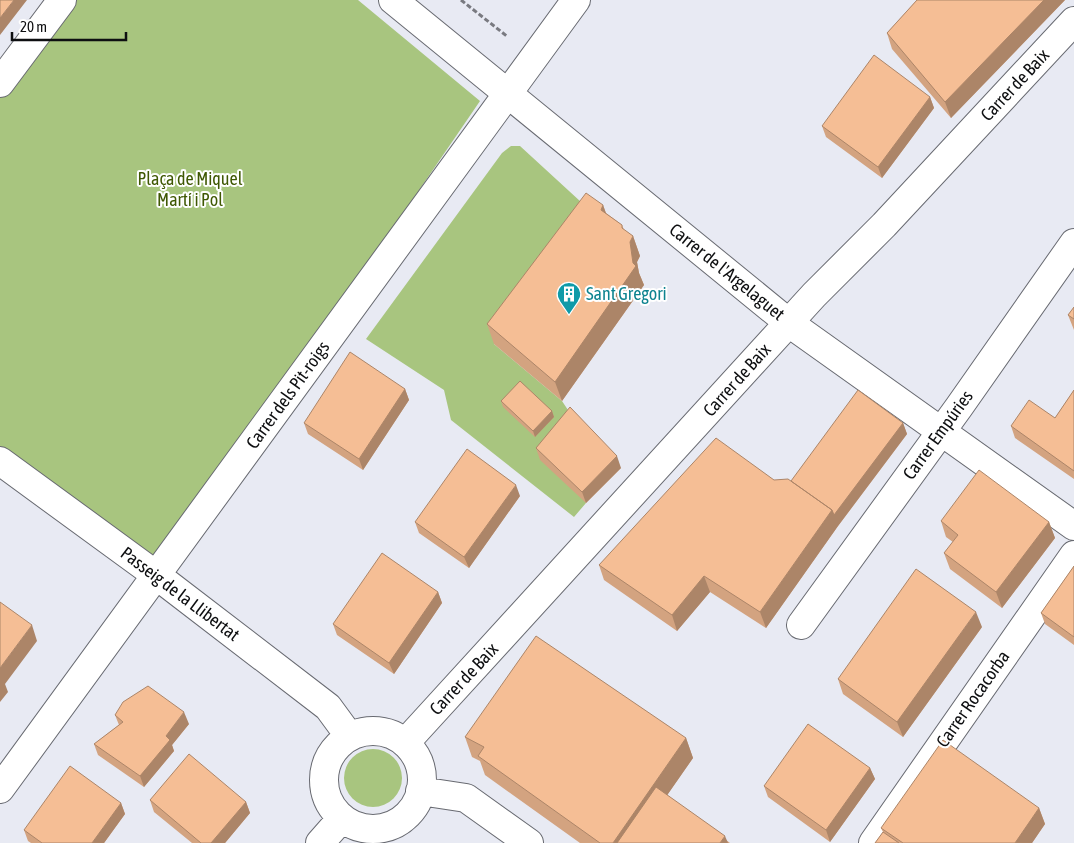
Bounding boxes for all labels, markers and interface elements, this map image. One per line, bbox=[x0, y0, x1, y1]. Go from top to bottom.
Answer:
scale bar bbox=[12, 10, 126, 42]
text: 20 m bbox=[20, 18, 47, 35]
street label: Carrer de Baix bbox=[976, 44, 1053, 125]
park label: Plaça de Miquel Martí i Pol bbox=[138, 168, 243, 210]
street label: Carrer de l'Argelaguet bbox=[666, 219, 789, 324]
building icon: Sant Gregori bbox=[556, 281, 582, 315]
place label: Sant Gregori bbox=[586, 283, 667, 304]
street label: Carrer dels Pit-roigs bbox=[242, 337, 334, 453]
street label: Carrer de Baix bbox=[699, 339, 775, 420]
street label: Carrer Empúries bbox=[898, 386, 977, 483]
street label: Passeig de la Llibertat bbox=[117, 542, 244, 645]
street label: Carrer de Baix bbox=[425, 638, 502, 719]
street label: Carrer Rocacorba bbox=[932, 646, 1014, 751]

